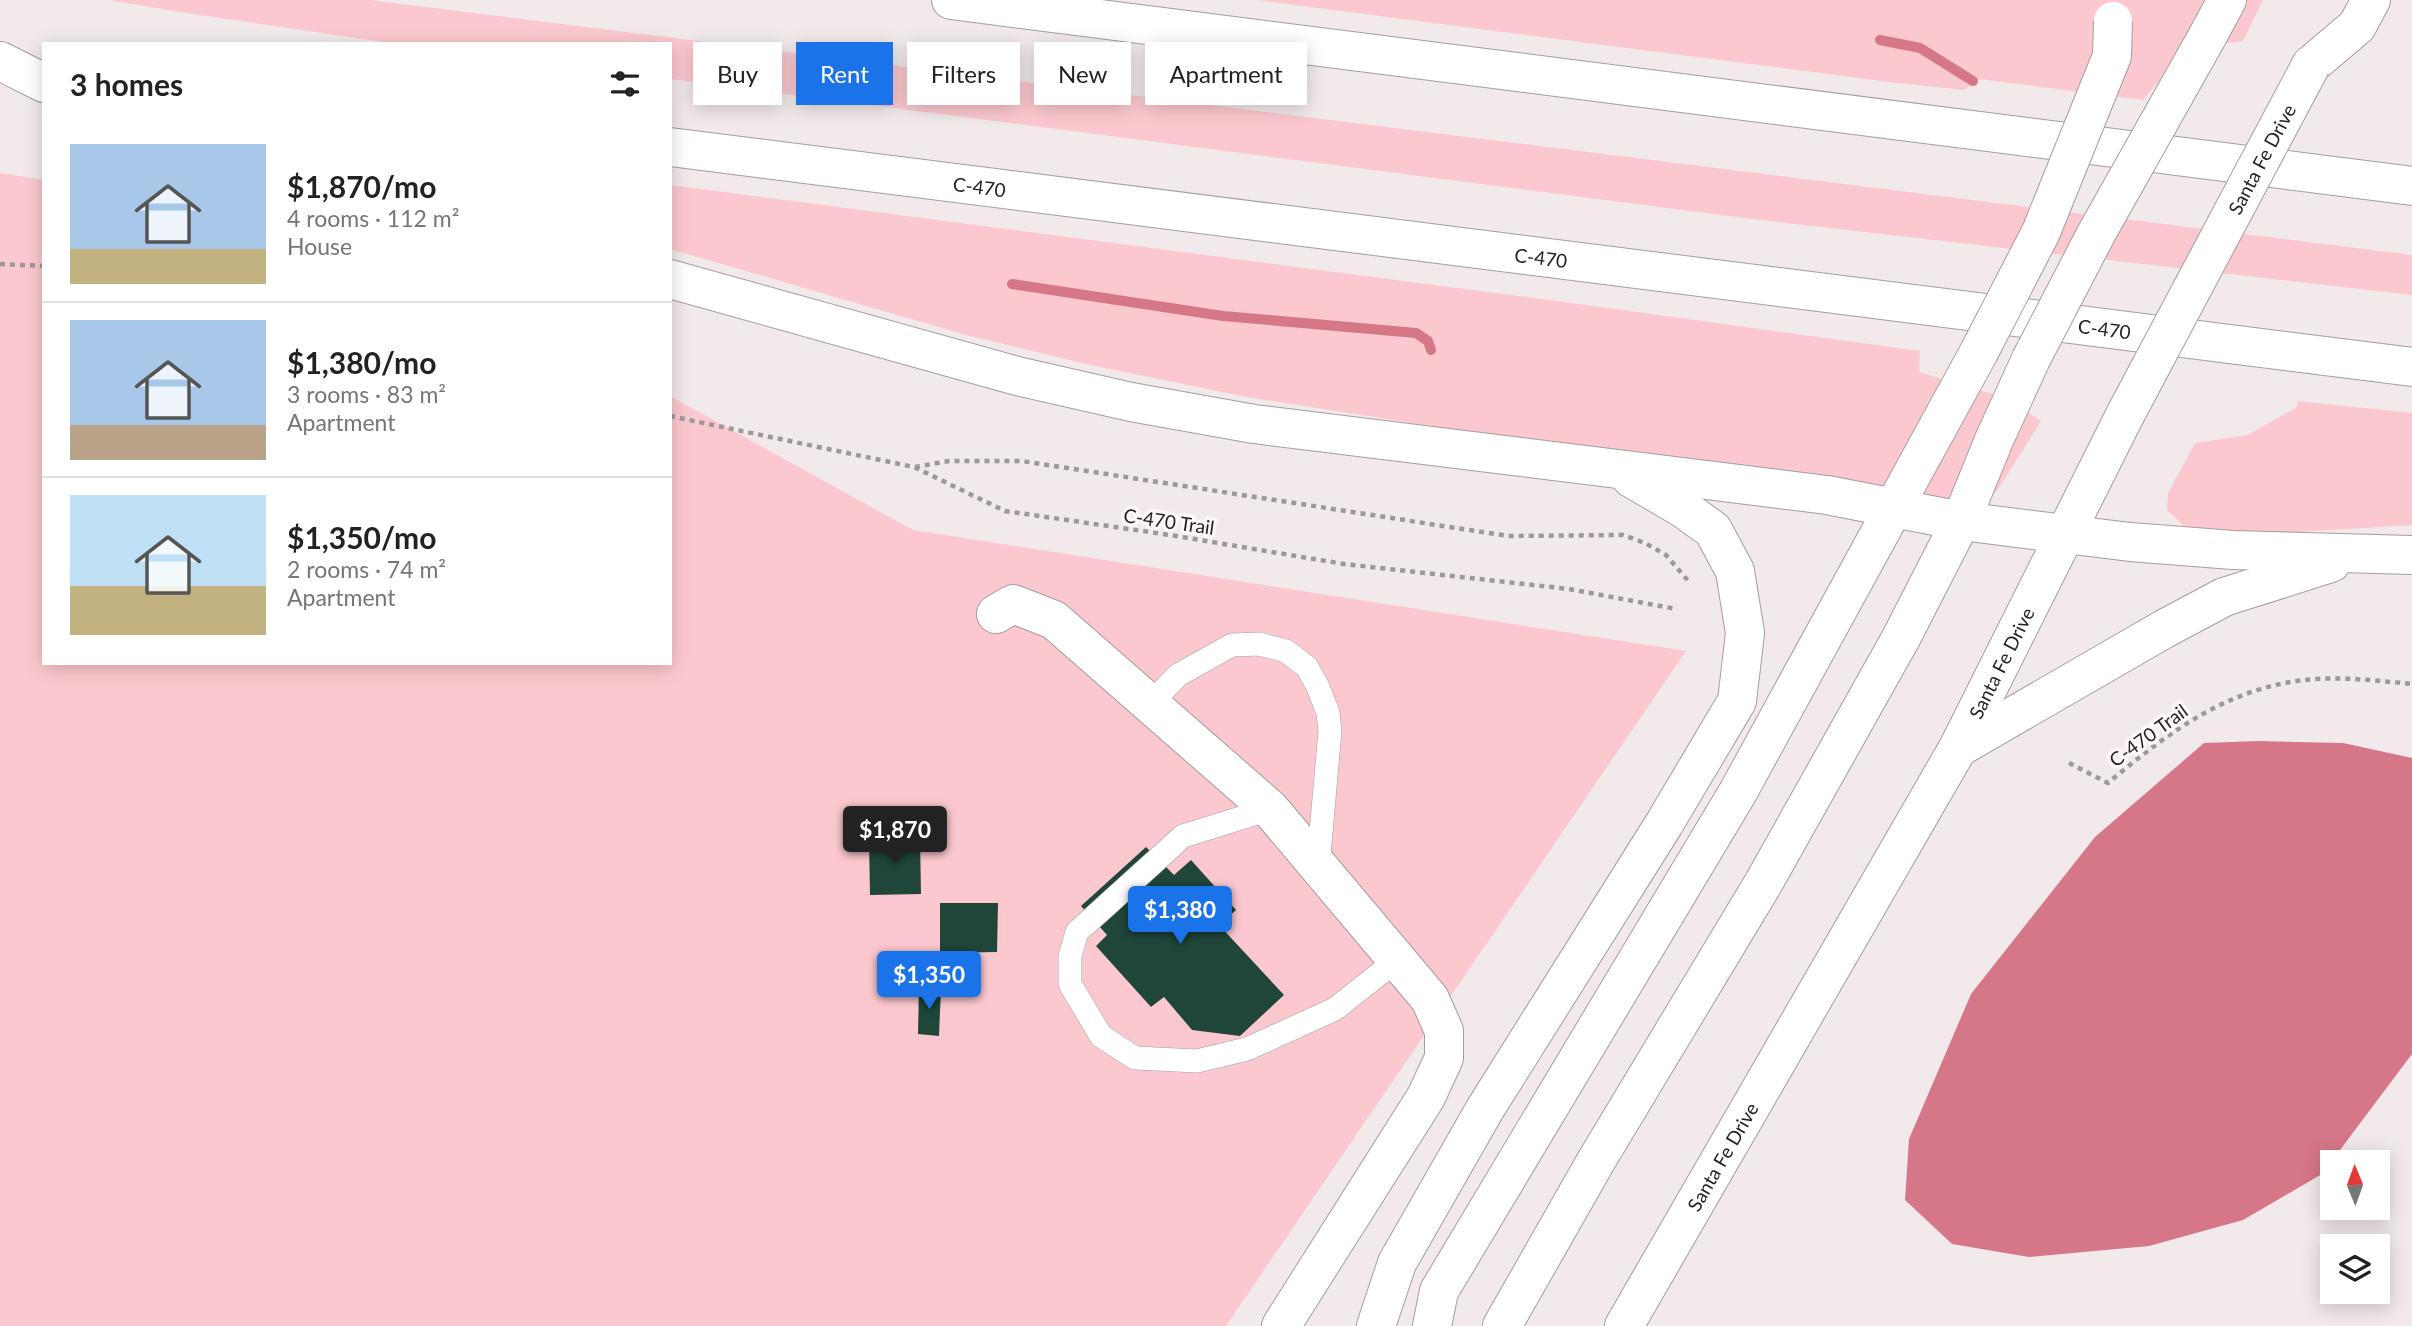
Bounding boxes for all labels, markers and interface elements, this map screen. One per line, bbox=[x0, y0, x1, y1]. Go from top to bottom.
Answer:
chip: Buy bbox=[693, 42, 782, 105]
chip: Rent bbox=[796, 42, 893, 105]
chip: Filters bbox=[907, 42, 1020, 105]
chip: New bbox=[1034, 42, 1131, 105]
chip: Apartment bbox=[1145, 42, 1307, 105]
icon: filters bbox=[606, 65, 644, 103]
text: 3 homes bbox=[70, 66, 183, 102]
street label: Santa Fe Drive bbox=[2222, 100, 2300, 218]
text: $1,870/mo bbox=[287, 168, 436, 204]
street label: C-470 bbox=[952, 171, 1007, 201]
icon: home bbox=[126, 172, 210, 256]
text: 4 rooms · 112 m² bbox=[287, 204, 459, 232]
text: House bbox=[287, 232, 352, 260]
street label: C-470 bbox=[1513, 242, 1569, 272]
street label: C-470 bbox=[2077, 313, 2132, 343]
text: $1,380/mo bbox=[287, 344, 436, 380]
icon: home bbox=[126, 348, 210, 432]
text: 3 rooms · 83 m² bbox=[287, 380, 446, 408]
text: Apartment bbox=[287, 408, 395, 436]
street label: C-470 Trail bbox=[1122, 503, 1216, 539]
text: $1,350/mo bbox=[287, 519, 436, 555]
icon: home bbox=[126, 523, 210, 607]
text: 2 rooms · 74 m² bbox=[287, 555, 446, 583]
text: Apartment bbox=[287, 583, 395, 611]
street label: Santa Fe Drive bbox=[1963, 603, 2038, 722]
street label: C-470 Trail bbox=[2104, 699, 2192, 771]
pin: $1,870 bbox=[838, 806, 952, 866]
text: $1,870 bbox=[859, 815, 931, 843]
pin: $1,380 bbox=[1123, 886, 1237, 946]
text: $1,380 bbox=[1144, 895, 1216, 923]
pin: $1,350 bbox=[872, 951, 986, 1011]
text: $1,350 bbox=[893, 960, 965, 988]
street label: Santa Fe Drive bbox=[1682, 1098, 1762, 1215]
north arrow bbox=[2320, 1150, 2390, 1220]
map controls bbox=[2320, 1150, 2390, 1304]
button: layers bbox=[2320, 1234, 2390, 1304]

